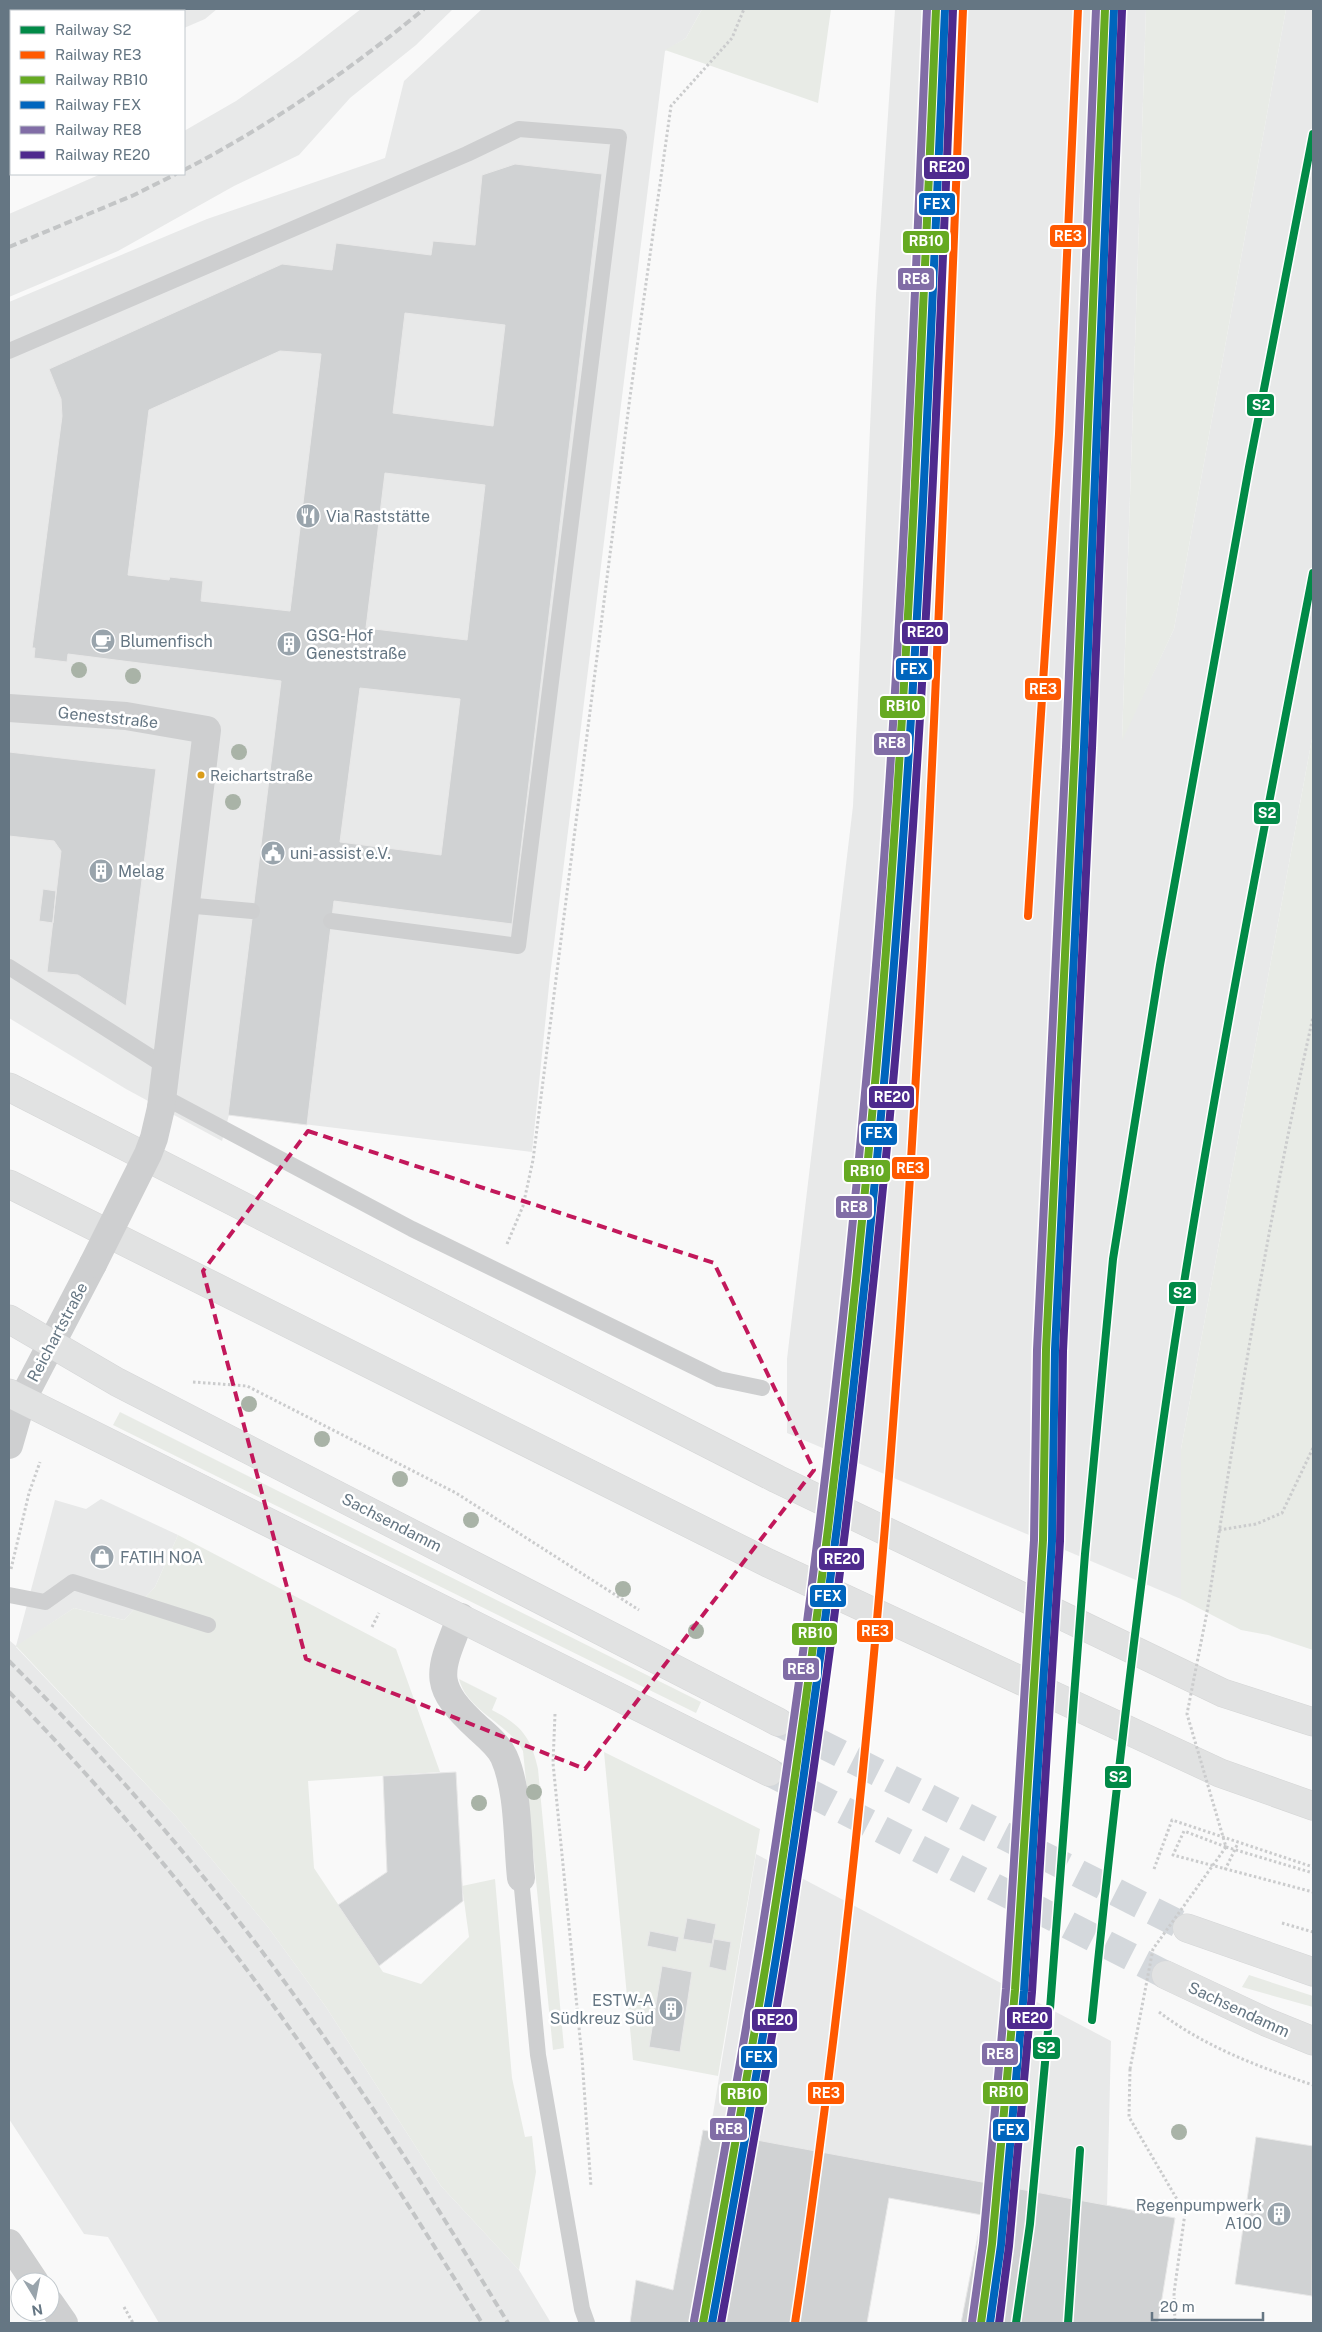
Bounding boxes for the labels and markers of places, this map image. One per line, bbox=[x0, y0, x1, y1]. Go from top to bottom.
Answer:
restaurant icon: Via Raststätte bbox=[295, 503, 321, 529]
place label: Via Raststätte bbox=[326, 507, 430, 526]
place label: GSG-Hof Geneststraße bbox=[306, 626, 407, 663]
cafe icon: Blumenfisch bbox=[90, 628, 116, 654]
building icon: GSG-Hof Geneststraße bbox=[276, 631, 302, 657]
place label: Blumenfisch bbox=[120, 632, 213, 651]
place label: Reichartstraße bbox=[210, 767, 313, 784]
marker: Reichartstraße bbox=[196, 770, 206, 780]
public building icon: uni-assist e.V. bbox=[260, 840, 286, 866]
place label: uni-assist e.V. bbox=[290, 844, 391, 863]
building icon: Melag bbox=[88, 858, 114, 884]
place label: Melag bbox=[118, 862, 165, 881]
shop icon: FATIH NOA bbox=[89, 1544, 115, 1570]
place label: FATIH NOA bbox=[120, 1548, 203, 1567]
place label: ESTW-A Südkreuz Süd bbox=[550, 1991, 654, 2028]
building icon: ESTW-A Südkreuz Süd bbox=[658, 1996, 684, 2022]
place label: Regenpumpwerk A100 bbox=[1136, 2196, 1262, 2233]
building icon: Regenpumpwerk A100 bbox=[1266, 2201, 1292, 2227]

